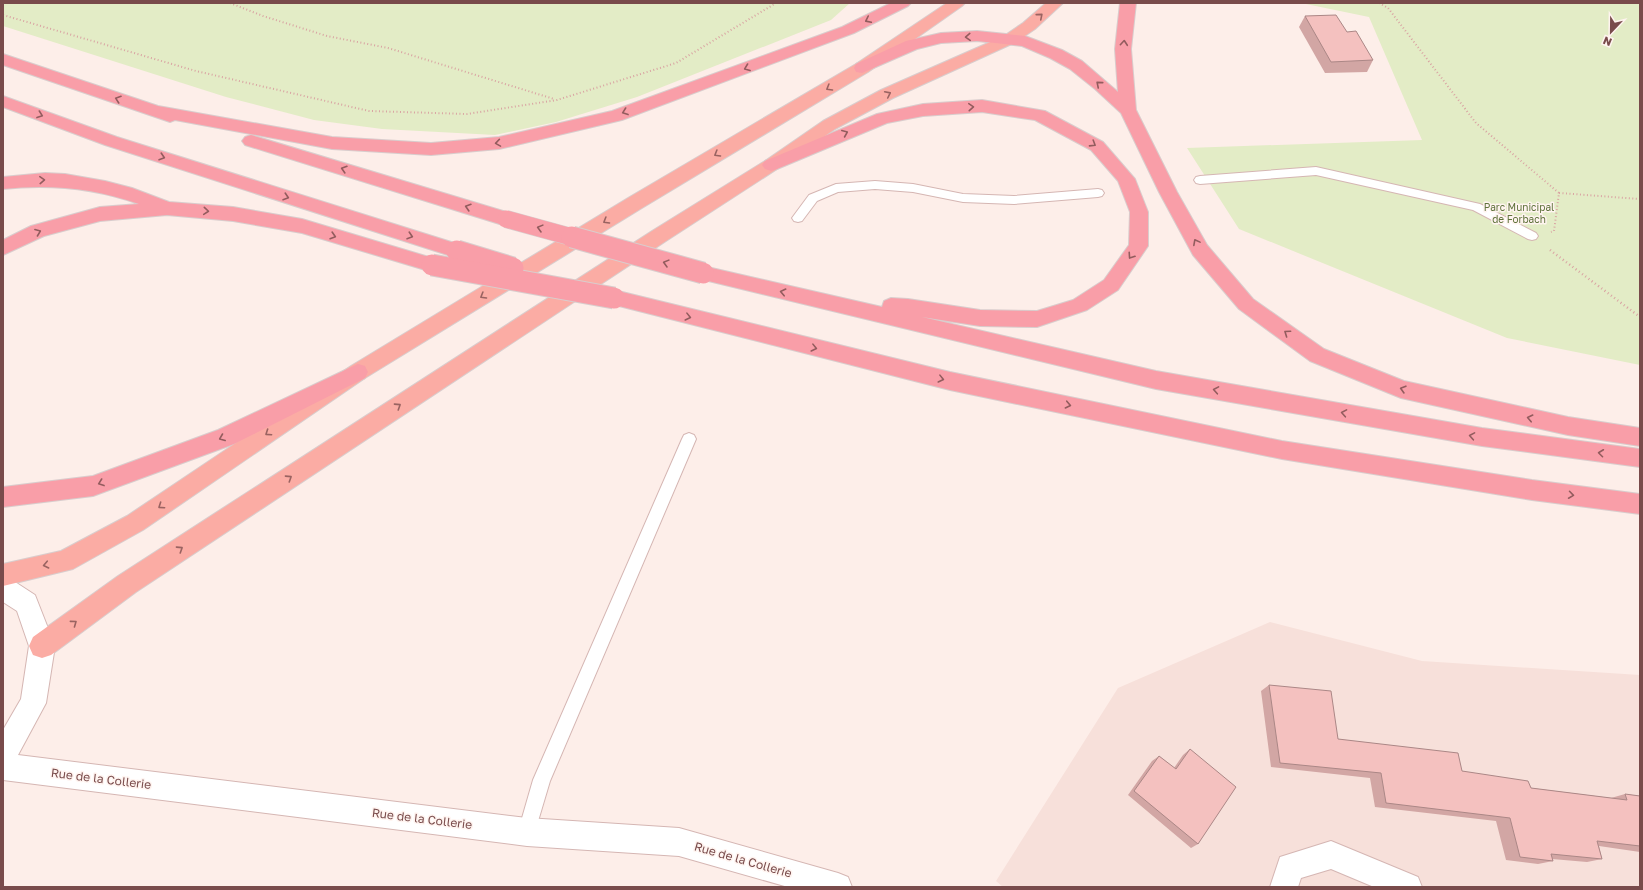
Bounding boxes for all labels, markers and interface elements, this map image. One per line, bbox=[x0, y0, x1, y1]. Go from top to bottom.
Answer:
north arrow bbox=[1591, 12, 1631, 52]
one-way arrow bbox=[1036, 14, 1043, 21]
one-way arrow bbox=[865, 15, 872, 23]
one-way arrow bbox=[965, 32, 971, 41]
text: N bbox=[1601, 34, 1613, 49]
one-way arrow bbox=[1119, 40, 1128, 46]
one-way arrow bbox=[743, 63, 750, 71]
one-way arrow bbox=[1097, 81, 1104, 88]
one-way arrow bbox=[826, 83, 833, 90]
one-way arrow bbox=[883, 91, 891, 99]
one-way arrow bbox=[115, 95, 122, 103]
one-way arrow bbox=[968, 102, 974, 111]
one-way arrow bbox=[621, 108, 628, 116]
one-way arrow bbox=[36, 110, 43, 118]
one-way arrow bbox=[842, 130, 849, 138]
one-way arrow bbox=[495, 138, 502, 146]
one-way arrow bbox=[1089, 140, 1096, 147]
one-way arrow bbox=[714, 150, 721, 157]
one-way arrow bbox=[159, 152, 166, 161]
one-way arrow bbox=[341, 165, 348, 174]
one-way arrow bbox=[39, 175, 45, 184]
one-way arrow bbox=[283, 192, 290, 201]
park label: Parc Municipal de Forbach bbox=[1484, 201, 1554, 225]
one-way arrow bbox=[465, 203, 472, 212]
one-way arrow bbox=[203, 207, 209, 216]
one-way arrow bbox=[603, 216, 610, 224]
one-way arrow bbox=[537, 225, 544, 233]
one-way arrow bbox=[35, 228, 42, 236]
one-way arrow bbox=[330, 231, 337, 240]
one-way arrow bbox=[407, 231, 414, 240]
one-way arrow bbox=[1193, 239, 1200, 246]
one-way arrow bbox=[1129, 252, 1136, 259]
one-way arrow bbox=[663, 259, 670, 268]
one-way arrow bbox=[779, 288, 786, 297]
one-way arrow bbox=[480, 292, 487, 299]
one-way arrow bbox=[684, 312, 691, 321]
one-way arrow bbox=[1284, 331, 1291, 338]
one-way arrow bbox=[811, 343, 818, 352]
one-way arrow bbox=[937, 374, 944, 383]
one-way arrow bbox=[1400, 385, 1407, 394]
one-way arrow bbox=[1213, 386, 1220, 395]
one-way arrow bbox=[1065, 401, 1071, 409]
one-way arrow bbox=[394, 404, 401, 411]
one-way arrow bbox=[1341, 409, 1348, 417]
one-way arrow bbox=[1527, 414, 1533, 422]
one-way arrow bbox=[265, 428, 272, 436]
one-way arrow bbox=[1469, 432, 1476, 440]
one-way arrow bbox=[219, 433, 227, 441]
one-way arrow bbox=[1598, 449, 1604, 458]
one-way arrow bbox=[285, 475, 292, 482]
one-way arrow bbox=[97, 479, 104, 487]
one-way arrow bbox=[1568, 490, 1574, 499]
one-way arrow bbox=[158, 501, 165, 508]
one-way arrow bbox=[176, 546, 183, 554]
one-way arrow bbox=[42, 561, 49, 569]
one-way arrow bbox=[69, 621, 76, 628]
street label: Rue de la Collerie bbox=[50, 765, 152, 792]
street label: Rue de la Collerie bbox=[371, 805, 473, 832]
street label: Rue de la Collerie bbox=[693, 838, 794, 881]

